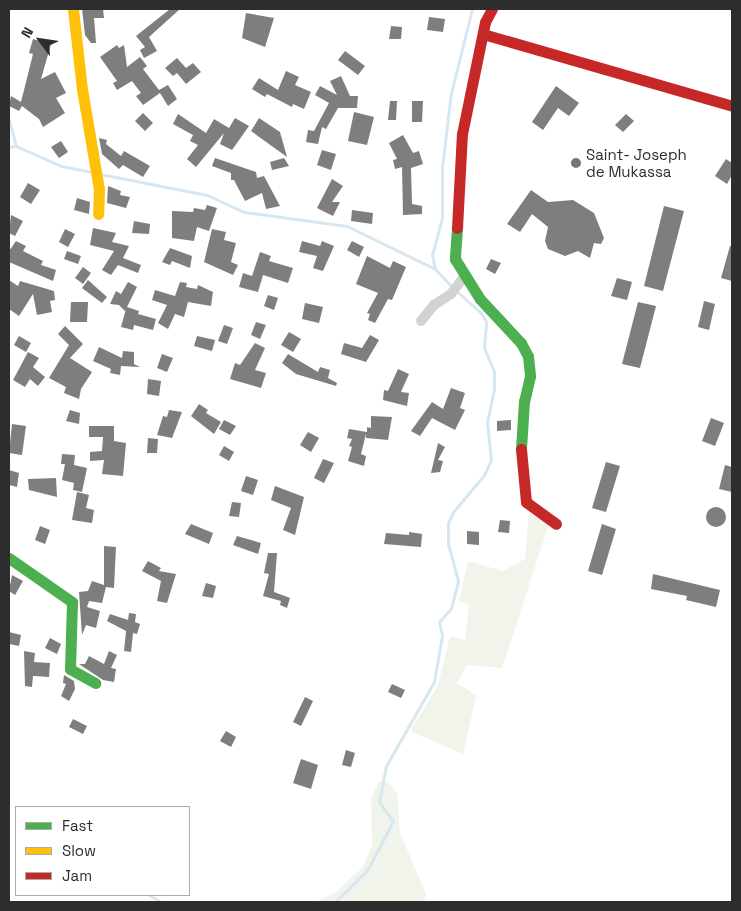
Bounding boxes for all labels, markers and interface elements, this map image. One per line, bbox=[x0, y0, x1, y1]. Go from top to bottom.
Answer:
north arrow bbox=[15, 15, 65, 65]
text: N bbox=[17, 24, 37, 41]
place label: Saint- Joseph de Mukassa bbox=[586, 145, 687, 180]
marker: Saint- Joseph de Mukassa bbox=[570, 157, 582, 169]
legend bbox=[15, 806, 190, 896]
text: Fast bbox=[62, 816, 93, 835]
text: Slow bbox=[62, 841, 96, 860]
text: Jam bbox=[62, 866, 92, 885]

